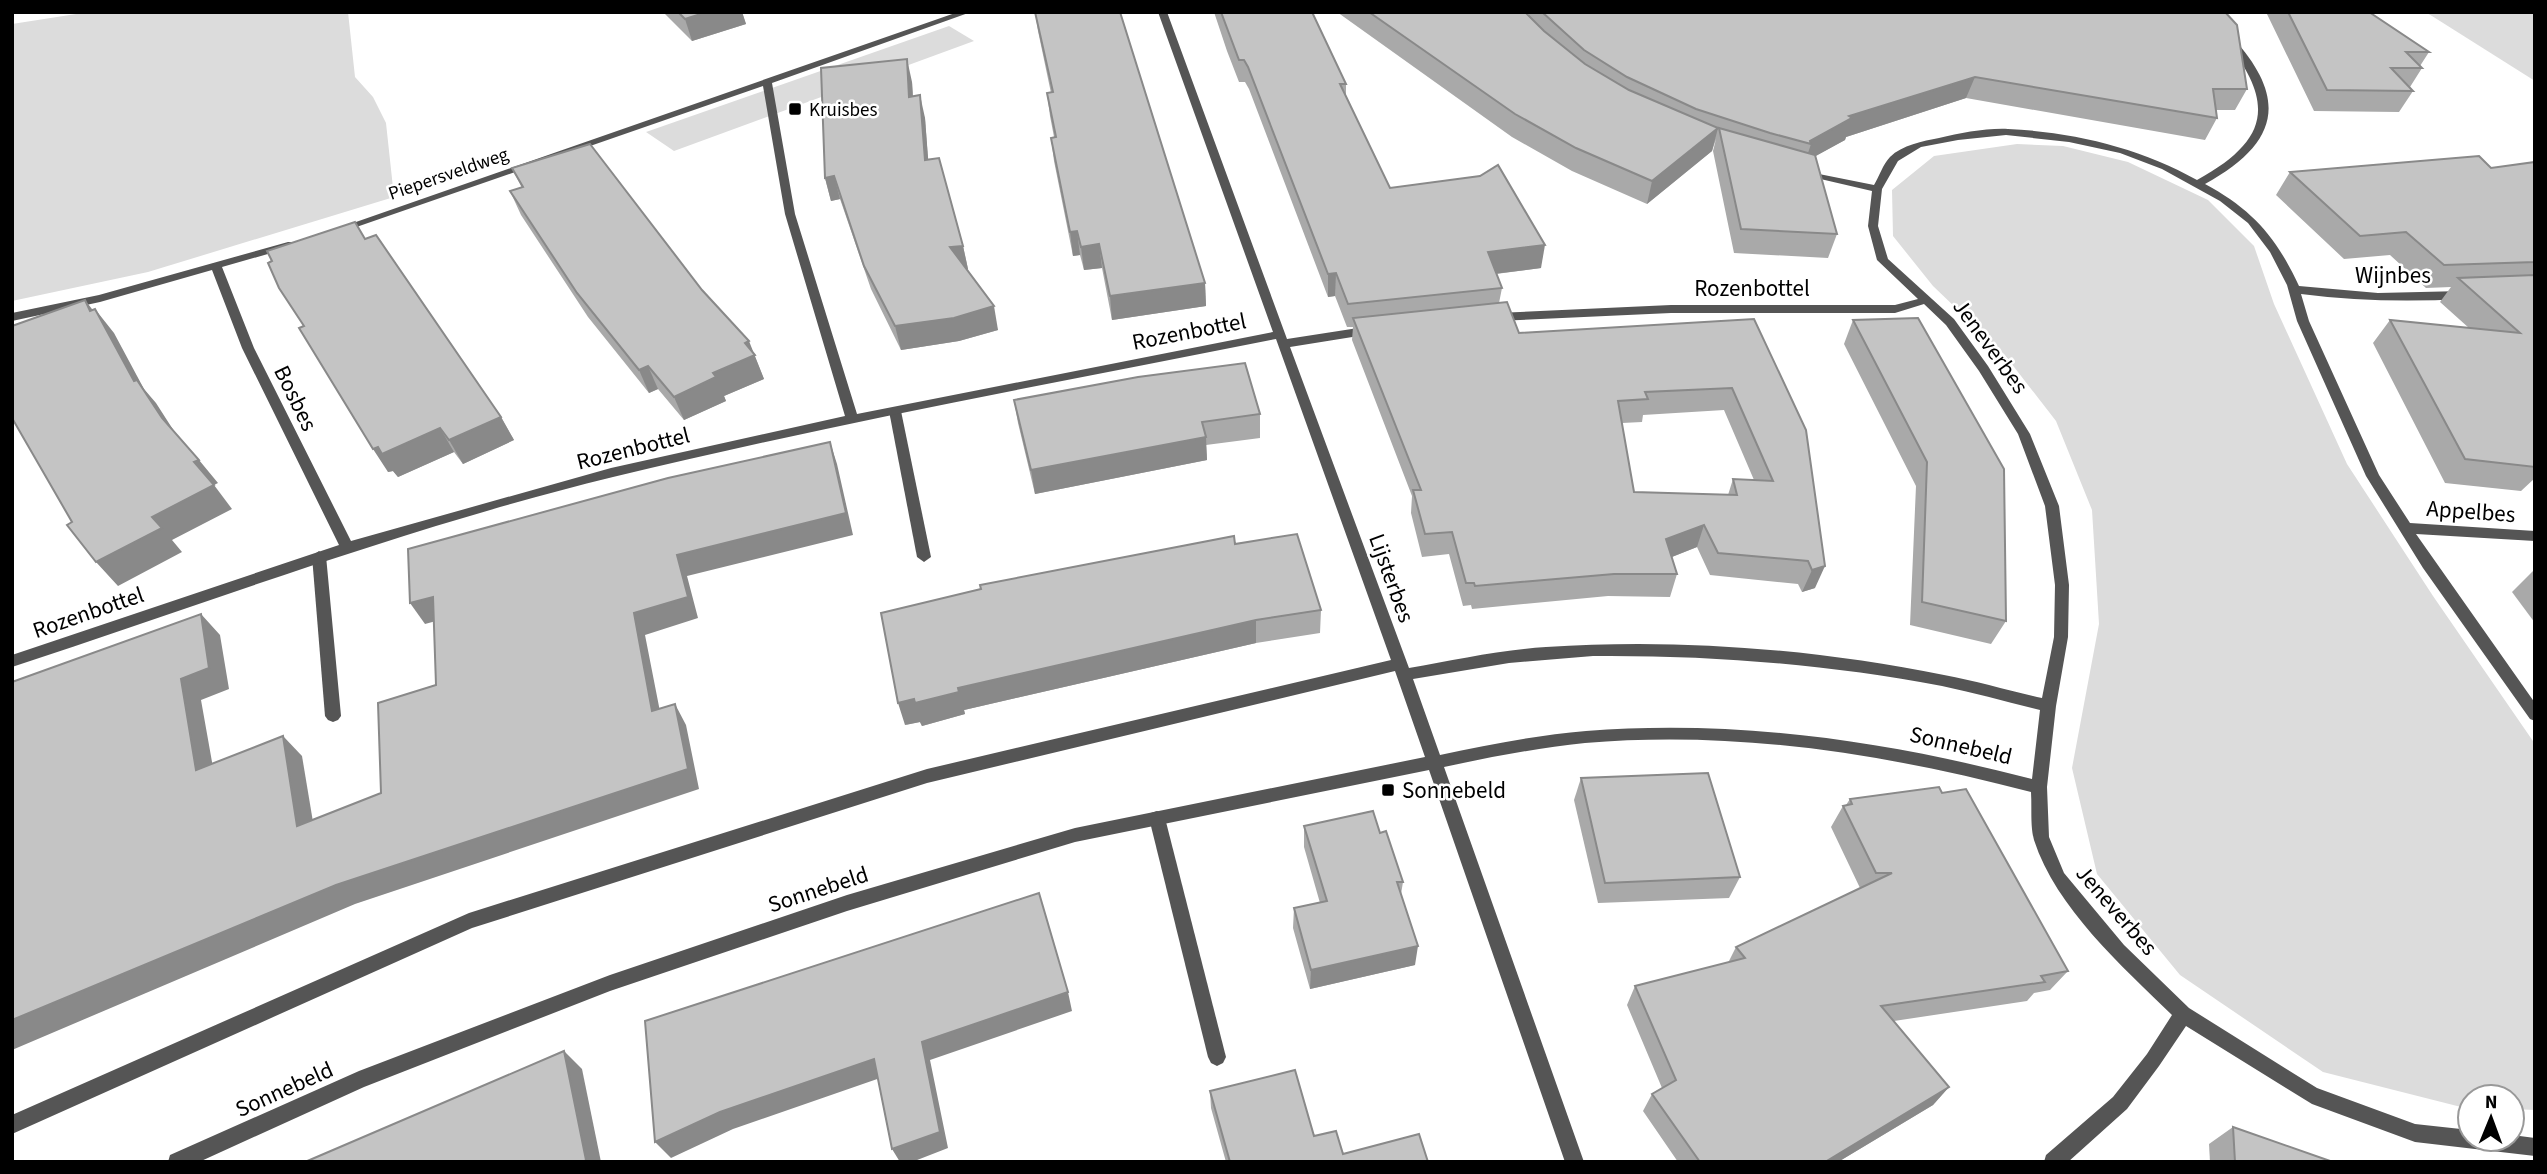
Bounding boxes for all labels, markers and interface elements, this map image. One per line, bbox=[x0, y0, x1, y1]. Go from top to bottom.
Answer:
place label: Kruisbes bbox=[809, 97, 877, 124]
marker: Kruisbes bbox=[787, 101, 803, 117]
street label: Piepersveldweg bbox=[385, 141, 513, 208]
street label: Wijnbes bbox=[2355, 259, 2431, 292]
street label: Rozenbottel bbox=[1694, 272, 1810, 305]
street label: Jeneverbes bbox=[1945, 292, 2036, 401]
street label: Rozenbottel bbox=[1129, 304, 1249, 359]
street label: Bosbes bbox=[266, 360, 326, 437]
street label: Rozenbottel bbox=[573, 418, 693, 478]
street label: Appelbes bbox=[2425, 492, 2517, 531]
street label: Lijsterbes bbox=[1360, 529, 1423, 627]
street label: Rozenbottel bbox=[28, 578, 148, 647]
street label: Sonnebeld bbox=[1906, 718, 2015, 773]
place label: Sonnebeld bbox=[1402, 774, 1506, 807]
marker: Sonnebeld bbox=[1380, 782, 1396, 798]
street label: Sonnebeld bbox=[764, 858, 873, 921]
street label: Jeneverbes bbox=[2068, 858, 2165, 963]
street label: Sonnebeld bbox=[230, 1053, 338, 1126]
north arrow bbox=[2456, 1083, 2526, 1153]
text: N bbox=[2485, 1089, 2498, 1116]

